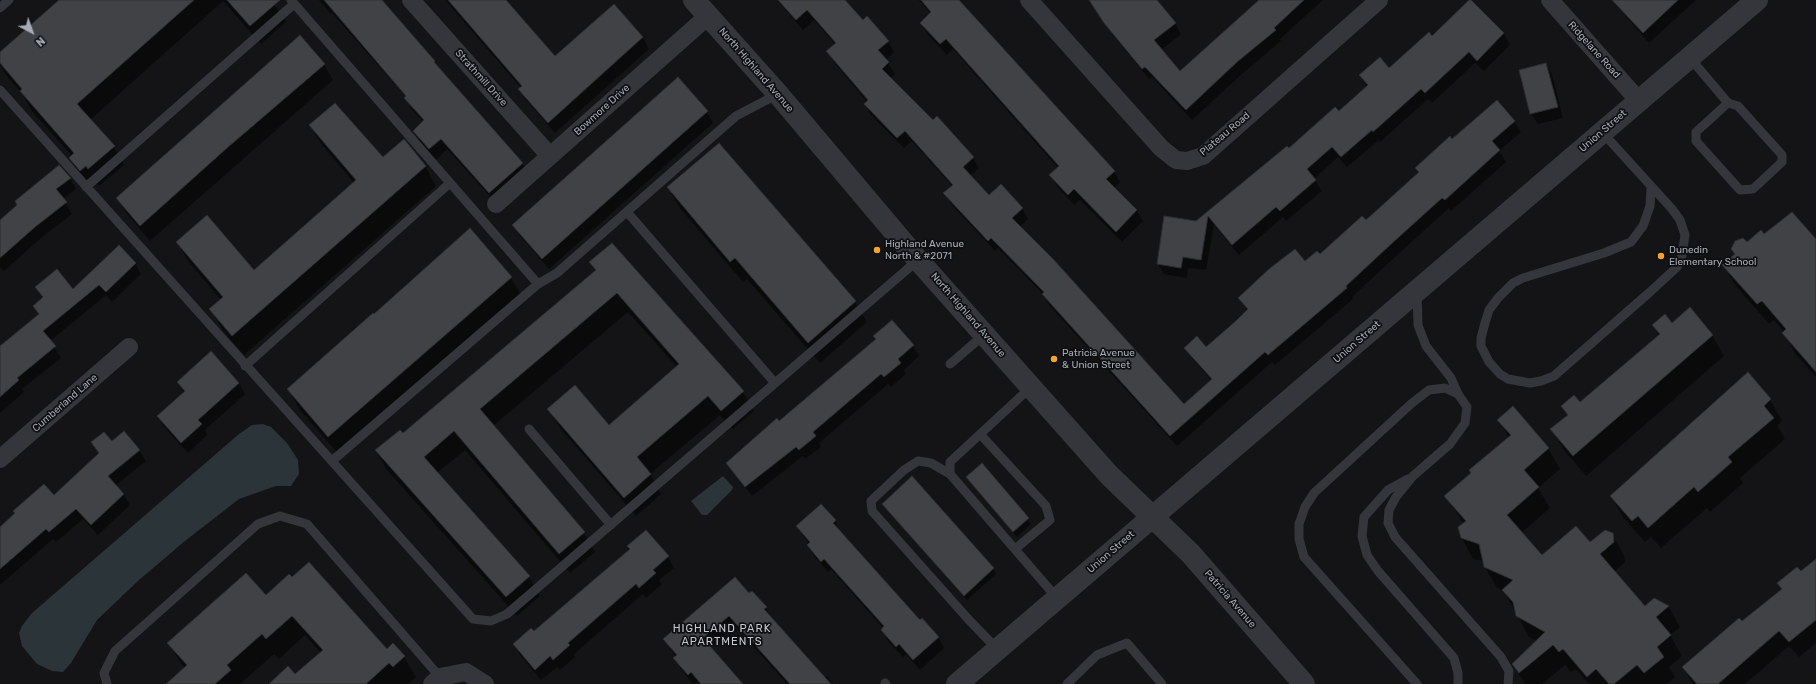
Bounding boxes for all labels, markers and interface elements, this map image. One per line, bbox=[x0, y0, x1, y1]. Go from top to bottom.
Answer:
north arrow bbox=[12, 12, 52, 52]
street label: Ridgelane Road bbox=[1565, 19, 1623, 81]
street label: North Highland Avenue bbox=[716, 25, 796, 115]
text: N bbox=[33, 34, 47, 49]
street label: Strathmill Drive bbox=[452, 47, 510, 109]
street label: Bowmore Drive bbox=[572, 82, 632, 138]
street label: Union Street bbox=[1577, 107, 1629, 155]
street label: Plateau Road bbox=[1198, 110, 1252, 158]
place label: Highland Avenue North & #2071 bbox=[885, 238, 964, 262]
place label: Dunedin Elementary School bbox=[1669, 244, 1757, 268]
marker: Highland Avenue North & #2071 bbox=[872, 245, 882, 255]
marker: Dunedin Elementary School bbox=[1656, 251, 1666, 261]
street label: North Highland Avenue bbox=[928, 270, 1008, 360]
street label: Union Street bbox=[1331, 318, 1383, 366]
place label: Patricia Avenue & Union Street bbox=[1062, 347, 1135, 370]
marker: Patricia Avenue & Union Street bbox=[1049, 354, 1059, 364]
street label: Cumberland Lane bbox=[30, 372, 100, 434]
street label: Union Street bbox=[1085, 528, 1137, 576]
street label: Patricia Avenue bbox=[1202, 568, 1258, 630]
district label: HIGHLAND PARK APARTMENTS bbox=[673, 622, 771, 648]

